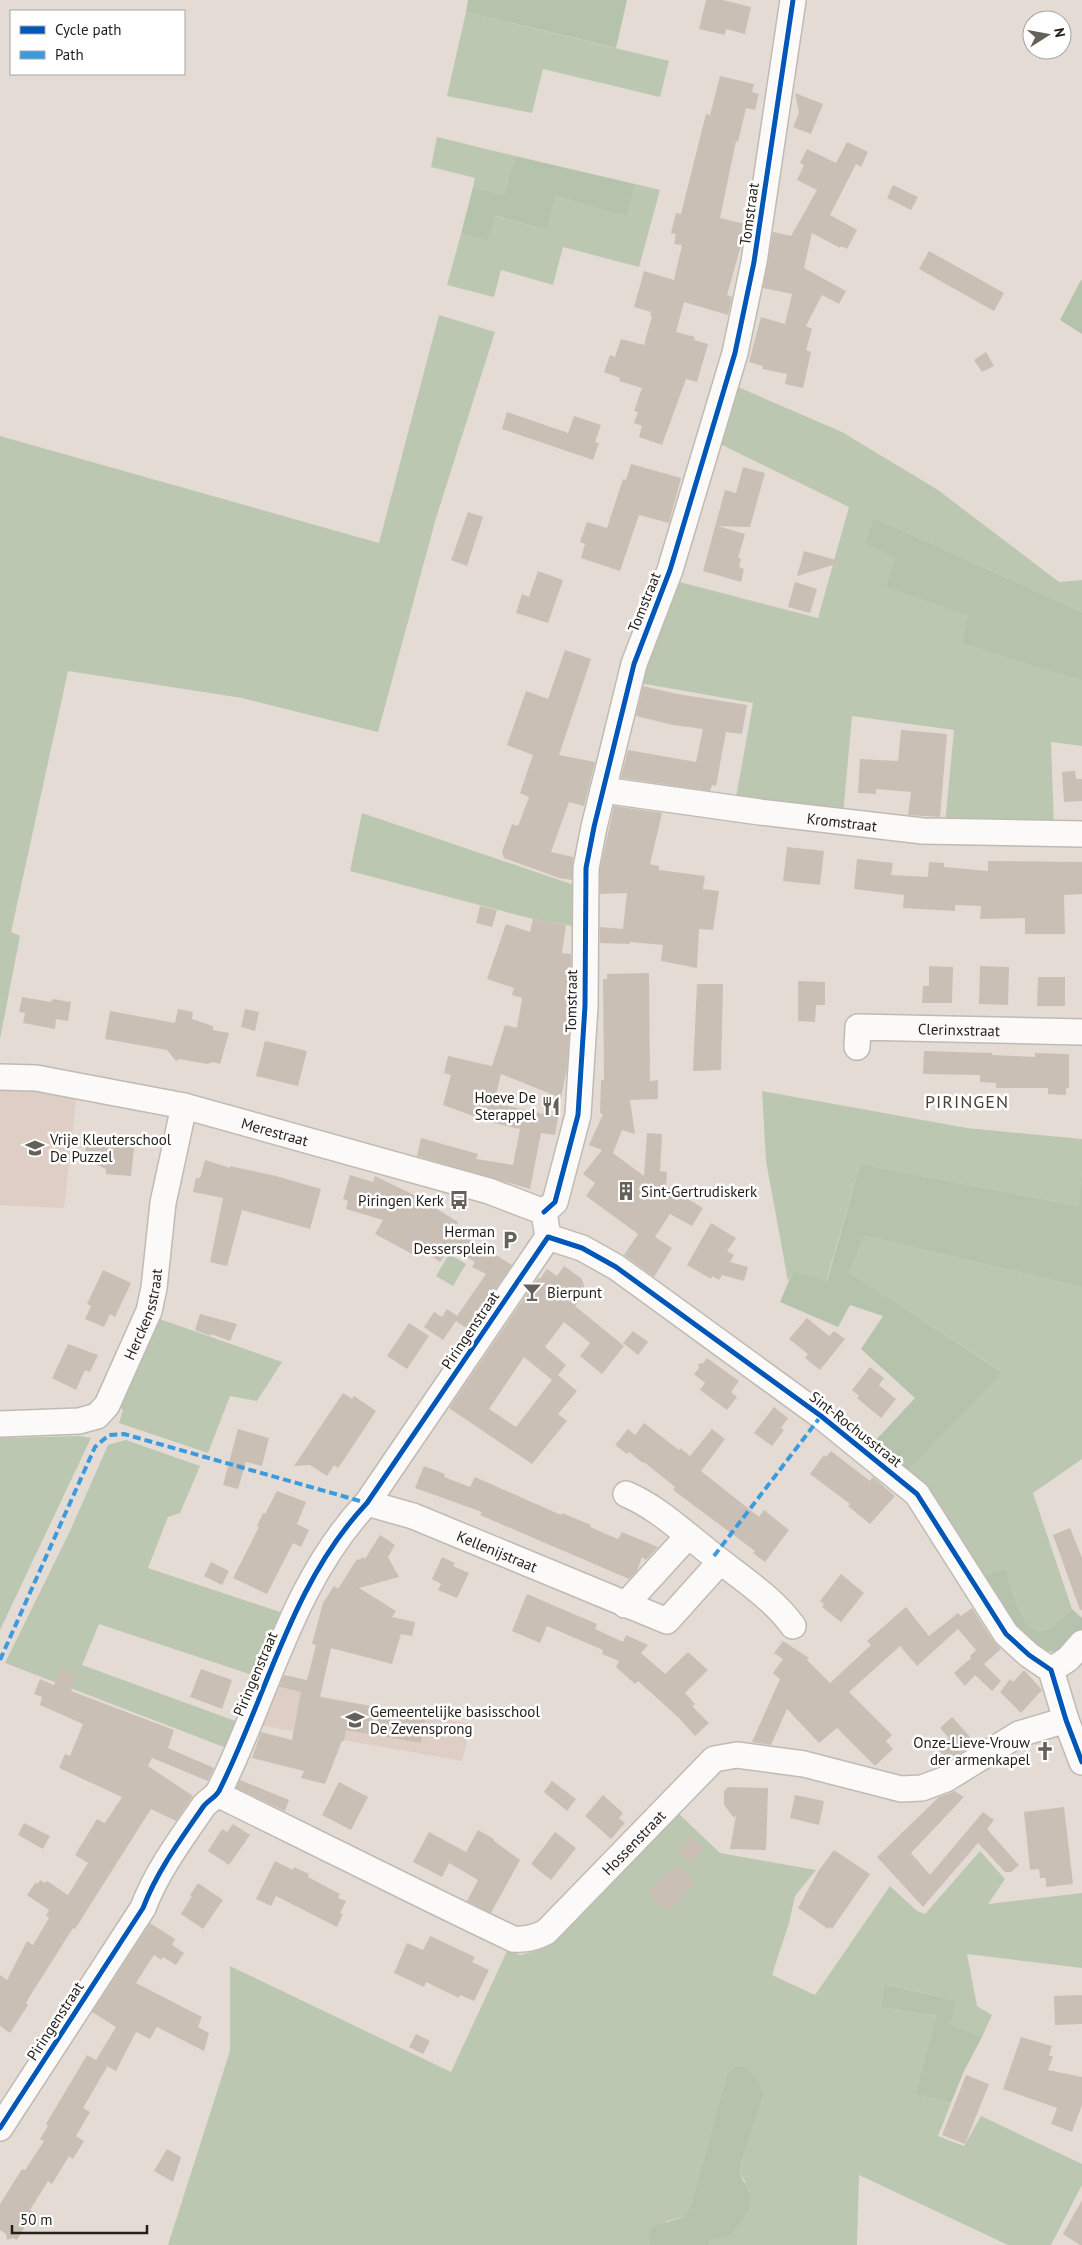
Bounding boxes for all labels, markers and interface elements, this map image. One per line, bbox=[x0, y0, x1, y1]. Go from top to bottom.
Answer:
legend bbox=[10, 10, 185, 75]
north arrow bbox=[1022, 10, 1072, 60]
text: Cycle path bbox=[55, 20, 121, 39]
text: N bbox=[1050, 26, 1069, 39]
text: Path bbox=[55, 45, 84, 64]
street label: Tomstraat bbox=[735, 181, 763, 247]
street label: Tomstraat bbox=[623, 569, 665, 635]
street label: Kromstraat bbox=[806, 808, 878, 835]
street label: Tomstraat bbox=[561, 969, 581, 1033]
street label: Clerinxstraat bbox=[918, 1019, 1000, 1040]
place label: Hoeve De Sterappel bbox=[474, 1088, 537, 1124]
district label: PIRINGEN bbox=[925, 1090, 1009, 1113]
restaurant icon: Hoeve De Sterappel bbox=[540, 1095, 562, 1117]
street label: Merestraat bbox=[239, 1113, 311, 1150]
place label: Vrije Kleuterschool De Puzzel bbox=[49, 1130, 172, 1166]
school or university icon: Vrije Kleuterschool De Puzzel bbox=[24, 1137, 46, 1159]
building icon: Sint-Gertrudiskerk bbox=[615, 1180, 637, 1202]
place label: Sint-Gertrudiskerk bbox=[641, 1182, 758, 1201]
bus stop icon: Piringen Kerk bbox=[448, 1189, 470, 1211]
place label: Piringen Kerk bbox=[358, 1191, 445, 1210]
place label: Herman Dessersplein bbox=[414, 1222, 495, 1258]
parking icon: Herman Dessersplein bbox=[499, 1229, 521, 1251]
street label: Herckensstraat bbox=[119, 1268, 166, 1363]
bar icon: Bierpunt bbox=[521, 1281, 543, 1303]
place label: Bierpunt bbox=[547, 1283, 602, 1302]
street label: Piringenstraat bbox=[437, 1287, 503, 1373]
street label: Sint-Rochusstraat bbox=[806, 1387, 906, 1471]
street label: Kellenijstraat bbox=[454, 1526, 540, 1576]
street label: Piringenstraat bbox=[229, 1629, 281, 1719]
place label: Gemeentelijke basisschool De Zevensprong bbox=[370, 1702, 540, 1738]
school or university icon: Gemeentelijke basisschool De Zevensprong bbox=[344, 1709, 366, 1731]
place label: Onze-Lieve-Vrouw der armenkapel bbox=[913, 1733, 1031, 1769]
church icon: Onze-Lieve-Vrouw der armenkapel bbox=[1034, 1740, 1056, 1762]
street label: Hossenstraat bbox=[597, 1806, 669, 1879]
street label: Piringenstraat bbox=[23, 1978, 87, 2064]
scale bar bbox=[12, 2202, 148, 2234]
text: 50 m bbox=[20, 2210, 53, 2229]

